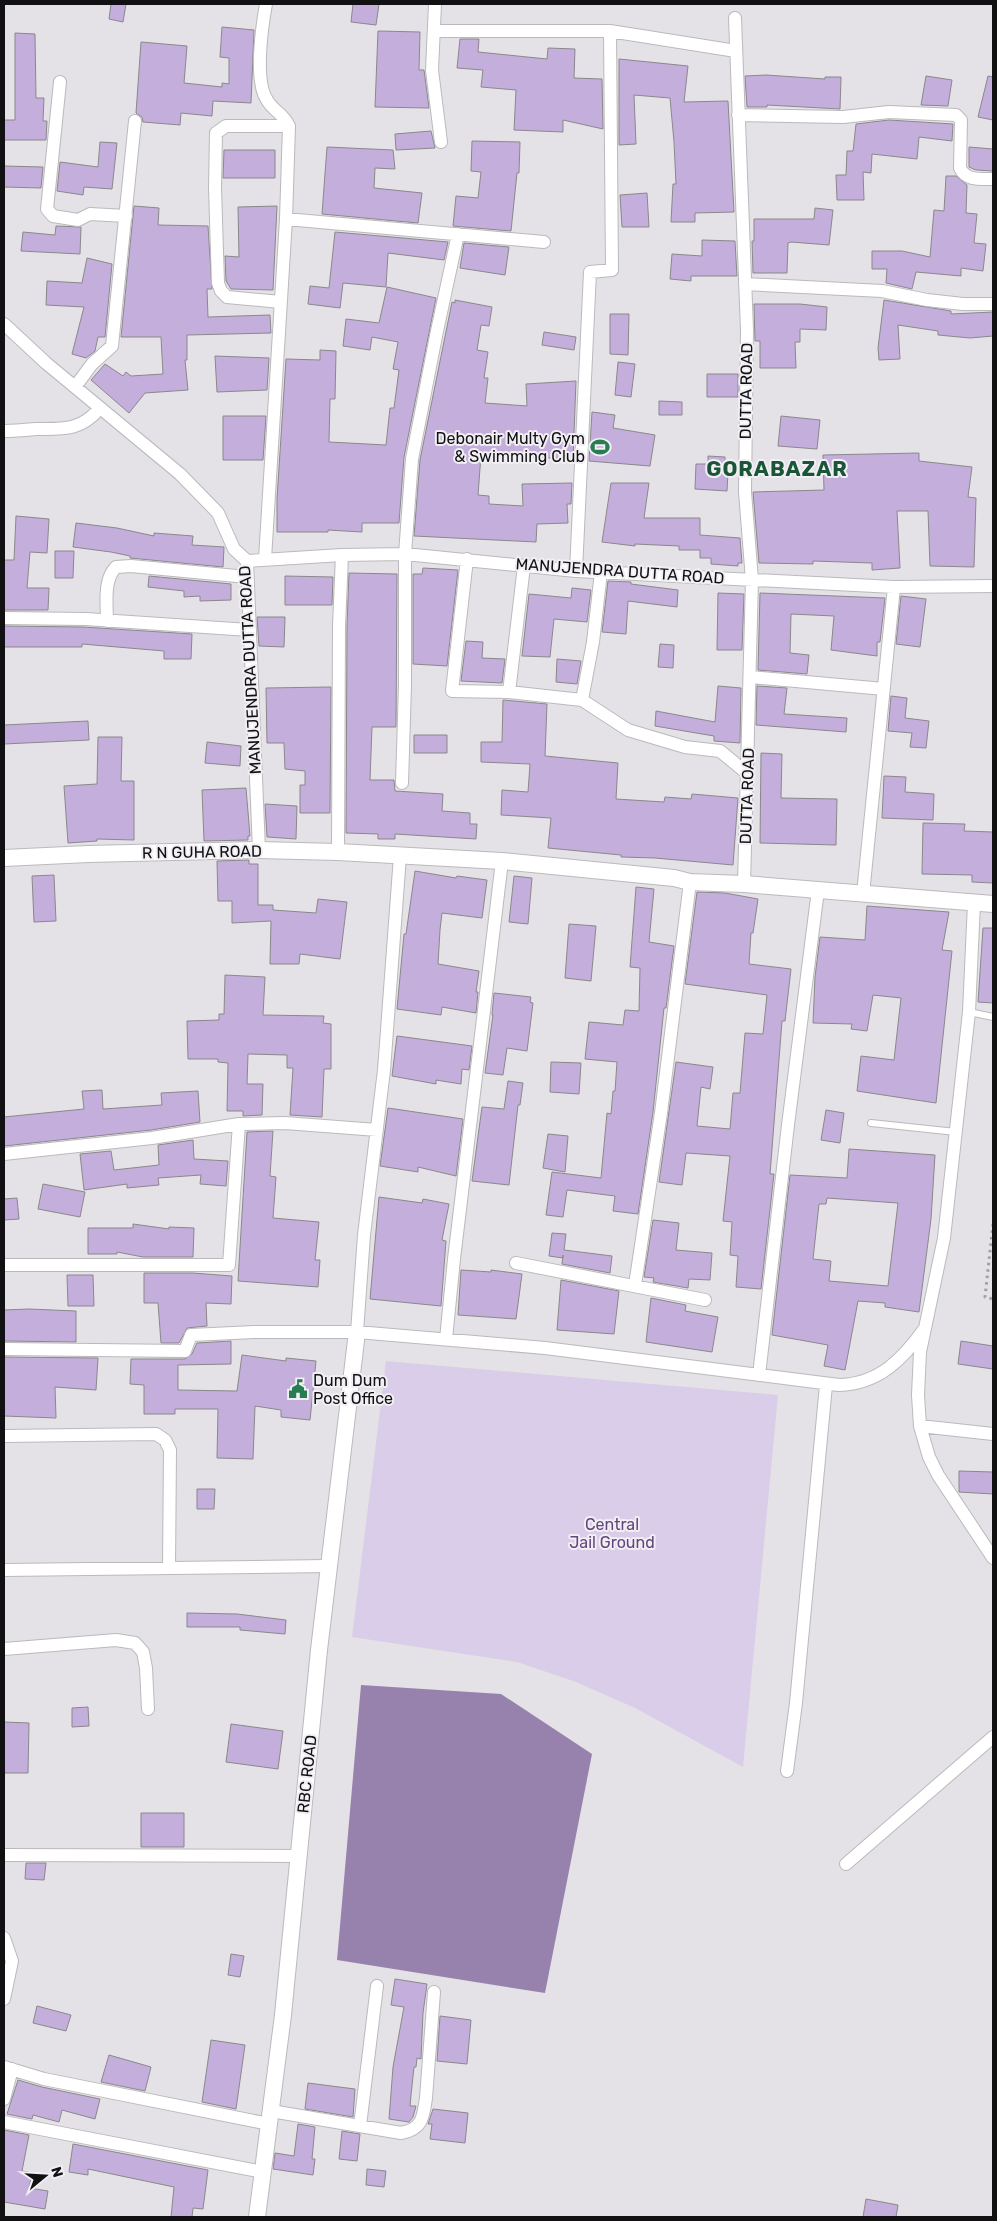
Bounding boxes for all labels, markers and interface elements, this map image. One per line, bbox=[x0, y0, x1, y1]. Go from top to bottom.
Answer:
street label: DUTTA ROAD bbox=[736, 343, 756, 439]
place label: Debonair Multy Gym & Swimming Club bbox=[436, 429, 585, 466]
sports icon: Debonair Multy Gym & Swimming Club bbox=[589, 436, 611, 458]
district label: GORABAZAR bbox=[706, 456, 848, 481]
street label: MANUJENDRA DUTTA ROAD bbox=[515, 554, 725, 588]
street label: MANUJENDRA DUTTA ROAD bbox=[235, 565, 265, 775]
street label: DUTTA ROAD bbox=[736, 747, 758, 845]
street label: R N GUHA ROAD bbox=[142, 841, 262, 863]
place label: Dum Dum Post Office bbox=[313, 1371, 393, 1408]
public building icon: Dum Dum Post Office bbox=[287, 1378, 309, 1400]
park label: Central Jail Ground bbox=[569, 1515, 655, 1552]
street label: RBC ROAD bbox=[293, 1734, 321, 1814]
north arrow bbox=[20, 2151, 70, 2201]
text: N bbox=[47, 2165, 67, 2180]

